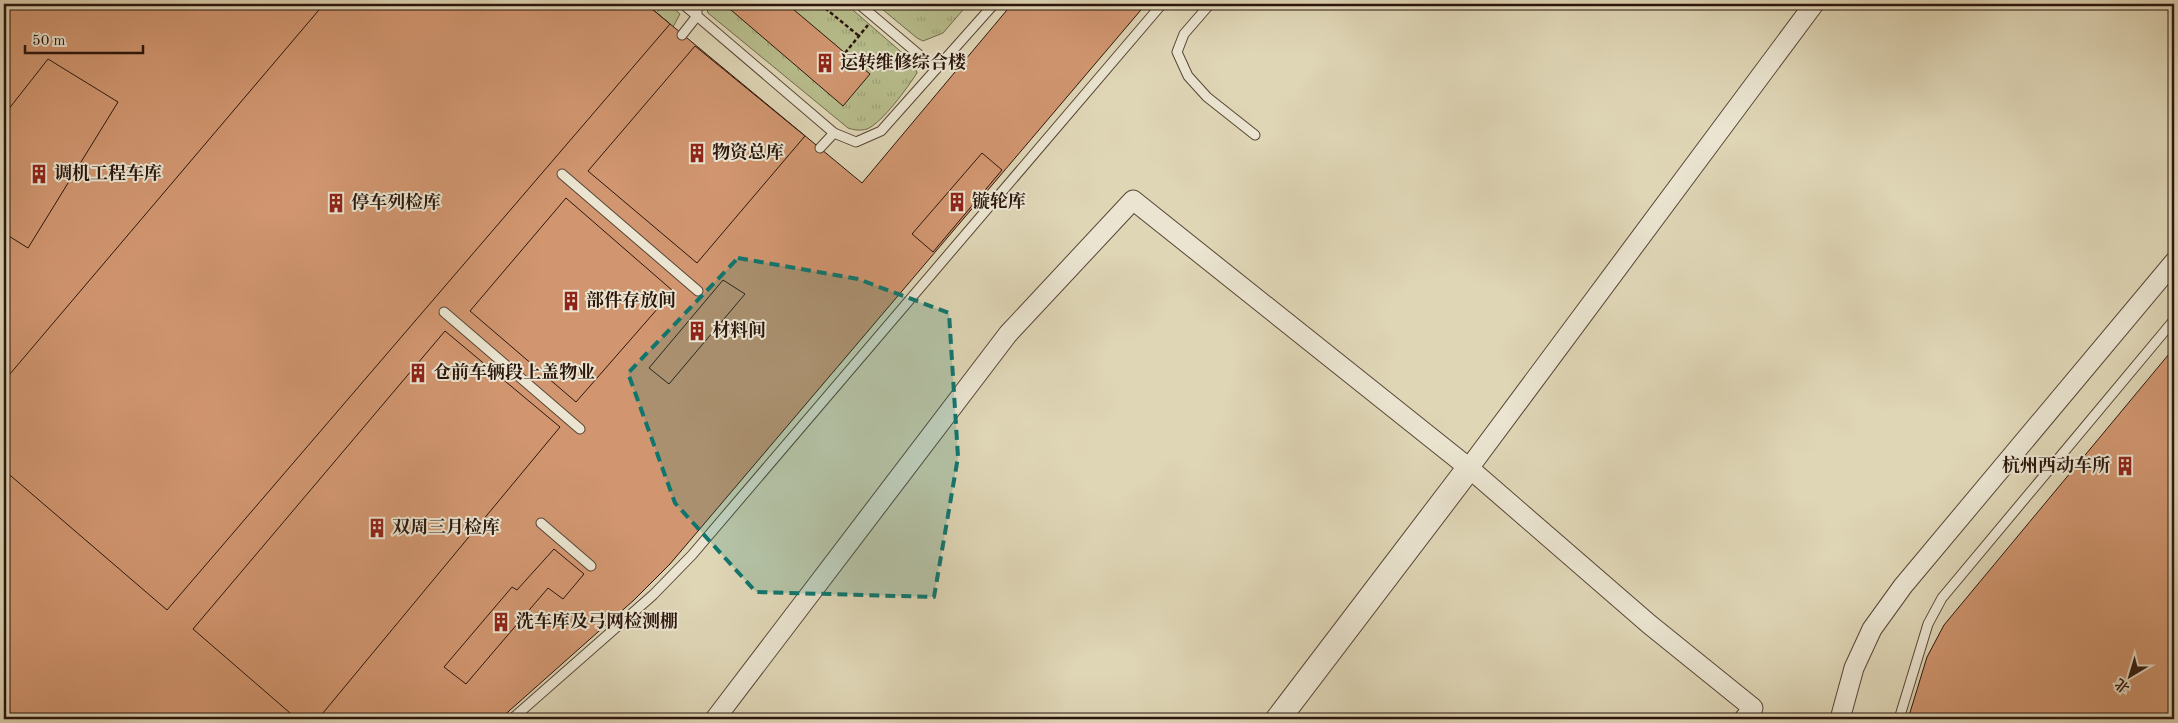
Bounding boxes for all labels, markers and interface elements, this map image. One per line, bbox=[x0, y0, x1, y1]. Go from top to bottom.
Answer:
scale bar bbox=[25, 22, 142, 54]
text: 50 m bbox=[32, 34, 66, 49]
building icon: 运转维修综合楼 bbox=[814, 52, 836, 74]
place label: 运转维修综合楼 bbox=[840, 52, 966, 72]
building icon: 物资总库 bbox=[686, 142, 708, 164]
place label: 物资总库 bbox=[712, 142, 784, 162]
building icon: 调机工程车库 bbox=[28, 163, 50, 185]
place label: 调机工程车库 bbox=[54, 163, 162, 183]
building icon: 镟轮库 bbox=[946, 191, 968, 213]
place label: 镟轮库 bbox=[972, 191, 1026, 211]
building icon: 停车列检库 bbox=[325, 192, 347, 214]
place label: 停车列检库 bbox=[351, 192, 441, 212]
building icon: 部件存放间 bbox=[560, 290, 582, 312]
place label: 部件存放间 bbox=[586, 290, 676, 310]
building icon: 材料间 bbox=[686, 320, 708, 342]
place label: 材料间 bbox=[712, 320, 766, 340]
building icon: 仓前车辆段上盖物业 bbox=[407, 362, 429, 384]
place label: 仓前车辆段上盖物业 bbox=[433, 362, 595, 382]
place label: 杭州西动车所 bbox=[2002, 455, 2111, 475]
building icon: 杭州西动车所 bbox=[2114, 455, 2136, 477]
building icon: 双周三月检库 bbox=[366, 517, 388, 539]
place label: 双周三月检库 bbox=[392, 517, 500, 537]
building icon: 洗车库及弓网检测棚 bbox=[490, 611, 512, 633]
place label: 洗车库及弓网检测棚 bbox=[516, 611, 678, 631]
north arrow bbox=[2106, 650, 2156, 700]
text: 北 bbox=[2112, 676, 2132, 696]

